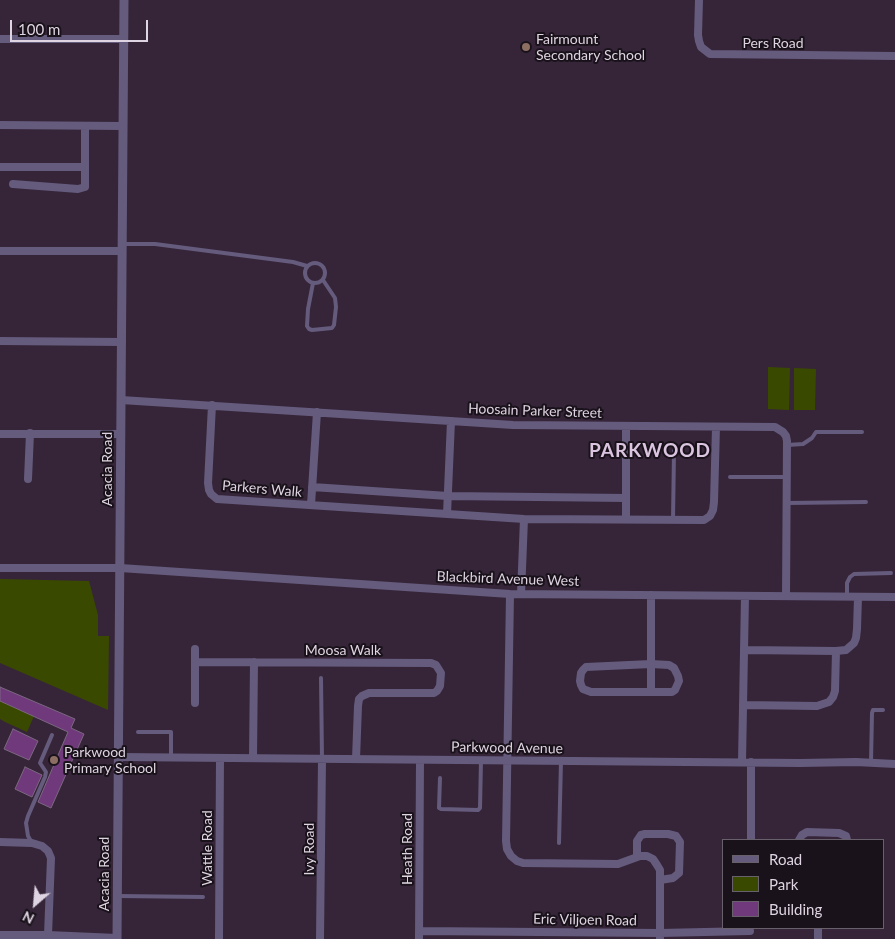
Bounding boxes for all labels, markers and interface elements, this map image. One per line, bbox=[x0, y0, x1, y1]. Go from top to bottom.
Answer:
scale bar bbox=[12, 10, 150, 42]
text: 100 m bbox=[18, 20, 60, 38]
place label: Fairmount Secondary School bbox=[536, 31, 645, 64]
street label: Pers Road bbox=[742, 35, 804, 51]
marker: Fairmount Secondary School bbox=[520, 41, 532, 53]
street label: Hoosain Parker Street bbox=[468, 400, 602, 422]
street label: Acacia Road bbox=[99, 432, 115, 506]
district label: PARKWOOD bbox=[588, 440, 712, 462]
street label: Parkers Walk bbox=[221, 477, 303, 501]
street label: Blackbird Avenue West bbox=[436, 568, 580, 590]
street label: Moosa Walk bbox=[305, 642, 381, 658]
street label: Parkwood Avenue bbox=[451, 739, 563, 757]
place label: Parkwood Primary School bbox=[64, 744, 156, 776]
marker: Parkwood Primary School bbox=[48, 754, 60, 766]
street label: Wattle Road bbox=[199, 810, 215, 886]
street label: Heath Road bbox=[399, 813, 415, 885]
street label: Ivy Road bbox=[301, 823, 317, 875]
street label: Acacia Road bbox=[96, 837, 112, 911]
legend bbox=[722, 839, 885, 929]
text: Road bbox=[769, 850, 802, 868]
text: Park bbox=[769, 875, 798, 893]
north arrow bbox=[10, 879, 60, 929]
text: Building bbox=[769, 900, 822, 918]
text: N bbox=[19, 908, 37, 928]
street label: Eric Viljoen Road bbox=[533, 911, 637, 929]

